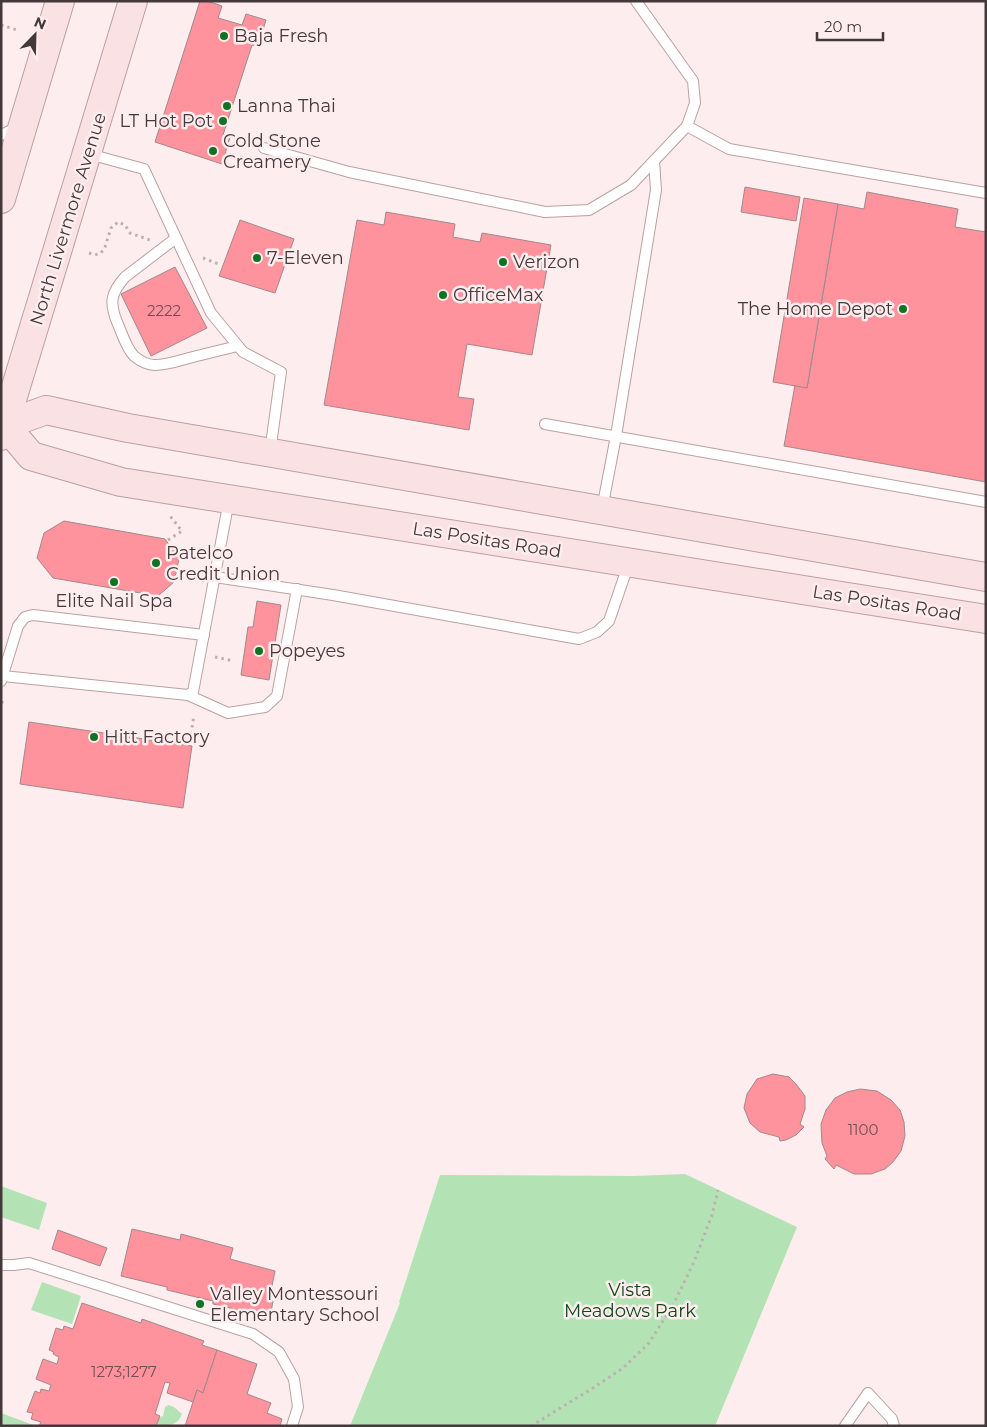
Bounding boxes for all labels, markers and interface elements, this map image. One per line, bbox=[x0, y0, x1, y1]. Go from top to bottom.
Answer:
north arrow bbox=[10, 10, 60, 60]
scale bar bbox=[817, 10, 883, 42]
text: N bbox=[31, 13, 49, 34]
text: 20 m bbox=[824, 17, 862, 36]
place label: Baja Fresh bbox=[234, 25, 329, 47]
marker: Baja Fresh bbox=[218, 30, 230, 42]
place label: Lanna Thai bbox=[237, 95, 336, 117]
marker: Lanna Thai bbox=[221, 100, 233, 112]
street label: North Livermore Avenue bbox=[25, 110, 111, 328]
place label: LT Hot Pot bbox=[120, 110, 213, 132]
marker: LT Hot Pot bbox=[217, 115, 229, 127]
place label: Cold Stone Creamery bbox=[223, 130, 321, 173]
marker: Cold Stone Creamery bbox=[207, 145, 219, 157]
place label: 7-Eleven bbox=[267, 247, 344, 269]
place label: Verizon bbox=[513, 251, 580, 273]
marker: 7-Eleven bbox=[251, 252, 263, 264]
marker: Verizon bbox=[497, 256, 509, 268]
place label: OfficeMax bbox=[453, 284, 544, 306]
marker: OfficeMax bbox=[437, 289, 449, 301]
place label: The Home Depot bbox=[738, 298, 893, 320]
house number: 2222 bbox=[147, 301, 181, 320]
marker: The Home Depot bbox=[897, 303, 909, 315]
street label: Las Positas Road bbox=[411, 517, 563, 563]
place label: Patelco Credit Union bbox=[166, 542, 280, 585]
marker: Patelco Credit Union bbox=[150, 557, 162, 569]
marker: Elite Nail Spa bbox=[108, 576, 120, 588]
street label: Las Positas Road bbox=[811, 580, 963, 626]
place label: Elite Nail Spa bbox=[55, 590, 173, 612]
place label: Popeyes bbox=[269, 640, 345, 662]
marker: Popeyes bbox=[253, 645, 265, 657]
place label: Hitt Factory bbox=[104, 726, 210, 748]
marker: Hitt Factory bbox=[88, 731, 100, 743]
house number: 1100 bbox=[848, 1120, 878, 1139]
park label: Vista Meadows Park bbox=[564, 1279, 696, 1322]
place label: Valley Montessouri Elementary School bbox=[210, 1283, 380, 1326]
marker: Valley Montessouri Elementary School bbox=[194, 1298, 206, 1310]
house number: 1273;1277 bbox=[91, 1362, 157, 1381]

